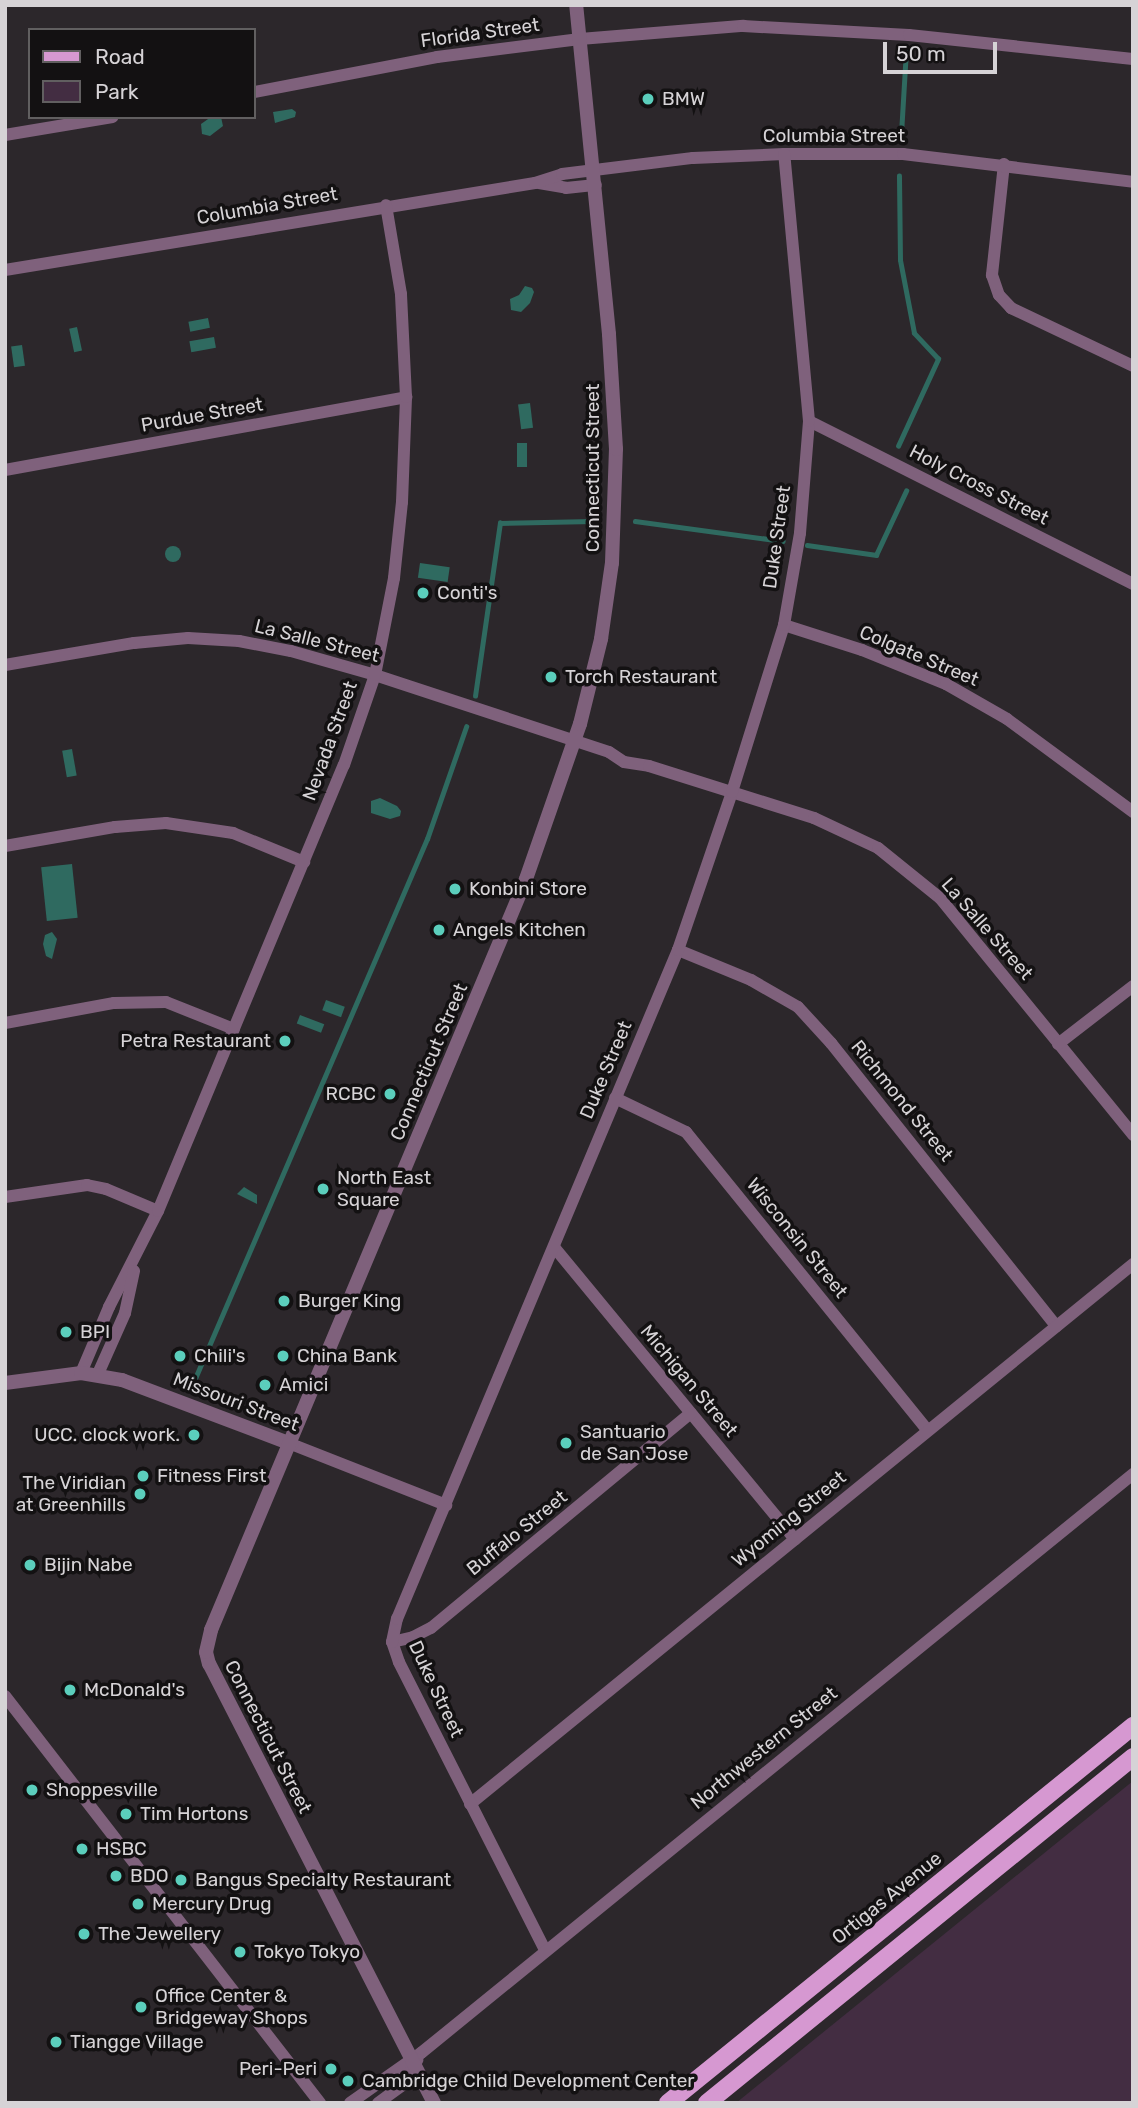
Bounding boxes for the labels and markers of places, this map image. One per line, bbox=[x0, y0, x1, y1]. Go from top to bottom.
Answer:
place label: BMW bbox=[662, 88, 705, 110]
marker: BMW bbox=[640, 91, 656, 107]
place label: Conti's bbox=[437, 582, 497, 604]
marker: Conti's bbox=[415, 585, 431, 601]
place label: Torch Restaurant bbox=[565, 666, 717, 688]
marker: Torch Restaurant bbox=[543, 669, 559, 685]
place label: Konbini Store bbox=[469, 878, 587, 900]
marker: Konbini Store bbox=[447, 881, 463, 897]
place label: Angels Kitchen bbox=[453, 919, 586, 941]
marker: Angels Kitchen bbox=[431, 922, 447, 938]
place label: Petra Restaurant bbox=[120, 1030, 271, 1052]
marker: Petra Restaurant bbox=[277, 1033, 293, 1049]
place label: RCBC bbox=[326, 1083, 376, 1105]
marker: RCBC bbox=[382, 1086, 398, 1102]
place label: North East Square bbox=[337, 1167, 431, 1211]
marker: North East Square bbox=[315, 1181, 331, 1197]
place label: Burger King bbox=[298, 1290, 402, 1312]
marker: Burger King bbox=[276, 1293, 292, 1309]
place label: BPI bbox=[80, 1321, 110, 1343]
marker: BPI bbox=[58, 1324, 74, 1340]
place label: Chili's bbox=[194, 1345, 245, 1367]
place label: China Bank bbox=[297, 1345, 397, 1367]
marker: Chili's bbox=[172, 1348, 188, 1364]
marker: China Bank bbox=[275, 1348, 291, 1364]
place label: Amici bbox=[279, 1374, 328, 1396]
marker: Amici bbox=[257, 1377, 273, 1393]
place label: Santuario de San Jose bbox=[580, 1421, 688, 1465]
place label: UCC. clock work. bbox=[34, 1424, 180, 1446]
marker: UCC. clock work. bbox=[186, 1427, 202, 1443]
marker: Santuario de San Jose bbox=[558, 1435, 574, 1451]
place label: Fitness First bbox=[157, 1465, 266, 1487]
marker: Fitness First bbox=[135, 1468, 151, 1484]
place label: The Viridian at Greenhills bbox=[16, 1472, 126, 1516]
marker: The Viridian at Greenhills bbox=[132, 1486, 148, 1502]
place label: Bijin Nabe bbox=[44, 1554, 133, 1576]
marker: Bijin Nabe bbox=[22, 1557, 38, 1573]
place label: McDonald's bbox=[84, 1679, 185, 1701]
marker: McDonald's bbox=[62, 1682, 78, 1698]
place label: Shoppesville bbox=[46, 1779, 158, 1801]
marker: Shoppesville bbox=[24, 1782, 40, 1798]
place label: Tim Hortons bbox=[140, 1803, 248, 1825]
marker: Tim Hortons bbox=[118, 1806, 134, 1822]
place label: HSBC bbox=[96, 1838, 147, 1860]
marker: HSBC bbox=[74, 1841, 90, 1857]
place label: BDO bbox=[130, 1865, 169, 1887]
marker: BDO bbox=[108, 1868, 124, 1884]
place label: Bangus Specialty Restaurant bbox=[195, 1869, 452, 1891]
marker: Bangus Specialty Restaurant bbox=[173, 1872, 189, 1888]
place label: Mercury Drug bbox=[152, 1893, 272, 1915]
marker: Mercury Drug bbox=[130, 1896, 146, 1912]
place label: The Jewellery bbox=[98, 1923, 221, 1945]
marker: The Jewellery bbox=[76, 1926, 92, 1942]
place label: Tokyo Tokyo bbox=[254, 1941, 361, 1963]
marker: Tokyo Tokyo bbox=[232, 1944, 248, 1960]
place label: Office Center & Bridgeway Shops bbox=[155, 1985, 308, 2029]
marker: Office Center & Bridgeway Shops bbox=[133, 1999, 149, 2015]
place label: Tiangge Village bbox=[70, 2031, 204, 2053]
marker: Tiangge Village bbox=[48, 2034, 64, 2050]
place label: Peri-Peri bbox=[239, 2058, 317, 2080]
marker: Peri-Peri bbox=[323, 2061, 339, 2077]
place label: Cambridge Child Development Center bbox=[362, 2070, 694, 2092]
marker: Cambridge Child Development Center bbox=[340, 2073, 356, 2089]

